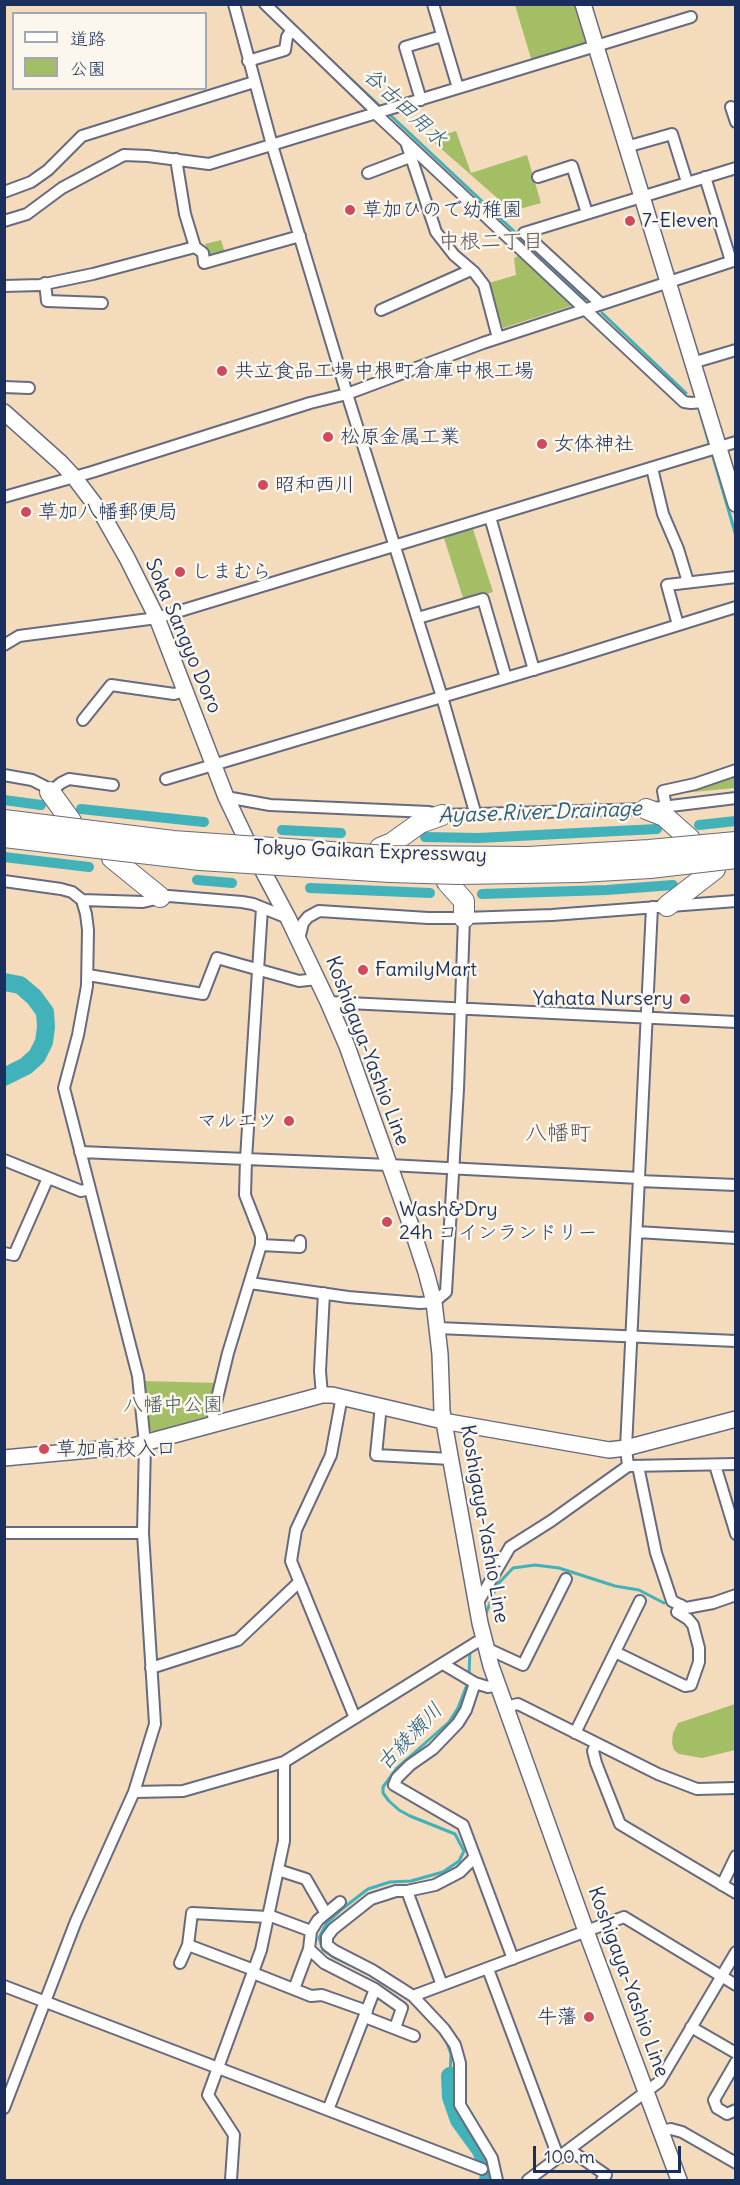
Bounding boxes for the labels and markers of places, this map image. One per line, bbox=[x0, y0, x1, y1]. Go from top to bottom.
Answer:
place label: 草加ひので幼稚園 bbox=[362, 198, 522, 222]
marker: 草加ひので幼稚園 bbox=[343, 203, 357, 217]
place label: 7-Eleven bbox=[642, 209, 719, 233]
marker: 7-Eleven bbox=[623, 214, 637, 228]
place label: 共立食品工場中根町倉庫中根工場 bbox=[234, 359, 534, 383]
marker: 共立食品工場中根町倉庫中根工場 bbox=[215, 364, 229, 378]
place label: 松原金属工業 bbox=[340, 425, 460, 449]
marker: 松原金属工業 bbox=[321, 430, 335, 444]
place label: 女体神社 bbox=[554, 432, 634, 456]
marker: 女体神社 bbox=[535, 437, 549, 451]
place label: 昭和西川 bbox=[275, 473, 355, 497]
marker: 昭和西川 bbox=[256, 478, 270, 492]
place label: 草加八幡郵便局 bbox=[38, 500, 178, 524]
marker: 草加八幡郵便局 bbox=[19, 505, 33, 519]
place label: しまむら bbox=[192, 560, 272, 584]
marker: しまむら bbox=[173, 565, 187, 579]
place label: FamilyMart bbox=[375, 958, 477, 982]
marker: FamilyMart bbox=[356, 963, 370, 977]
place label: Yahata Nursery bbox=[533, 987, 673, 1011]
marker: Yahata Nursery bbox=[678, 992, 692, 1006]
place label: マルエツ bbox=[197, 1109, 277, 1133]
marker: マルエツ bbox=[282, 1114, 296, 1128]
place label: Wash&Dry 24h コインランドリー bbox=[399, 1198, 597, 1245]
marker: Wash&Dry 24h コインランドリー bbox=[380, 1215, 394, 1229]
place label: 草加高校入口 bbox=[56, 1437, 176, 1461]
marker: 草加高校入口 bbox=[37, 1442, 51, 1456]
place label: 牛藩 bbox=[537, 2005, 577, 2029]
marker: 牛藩 bbox=[582, 2010, 596, 2024]

